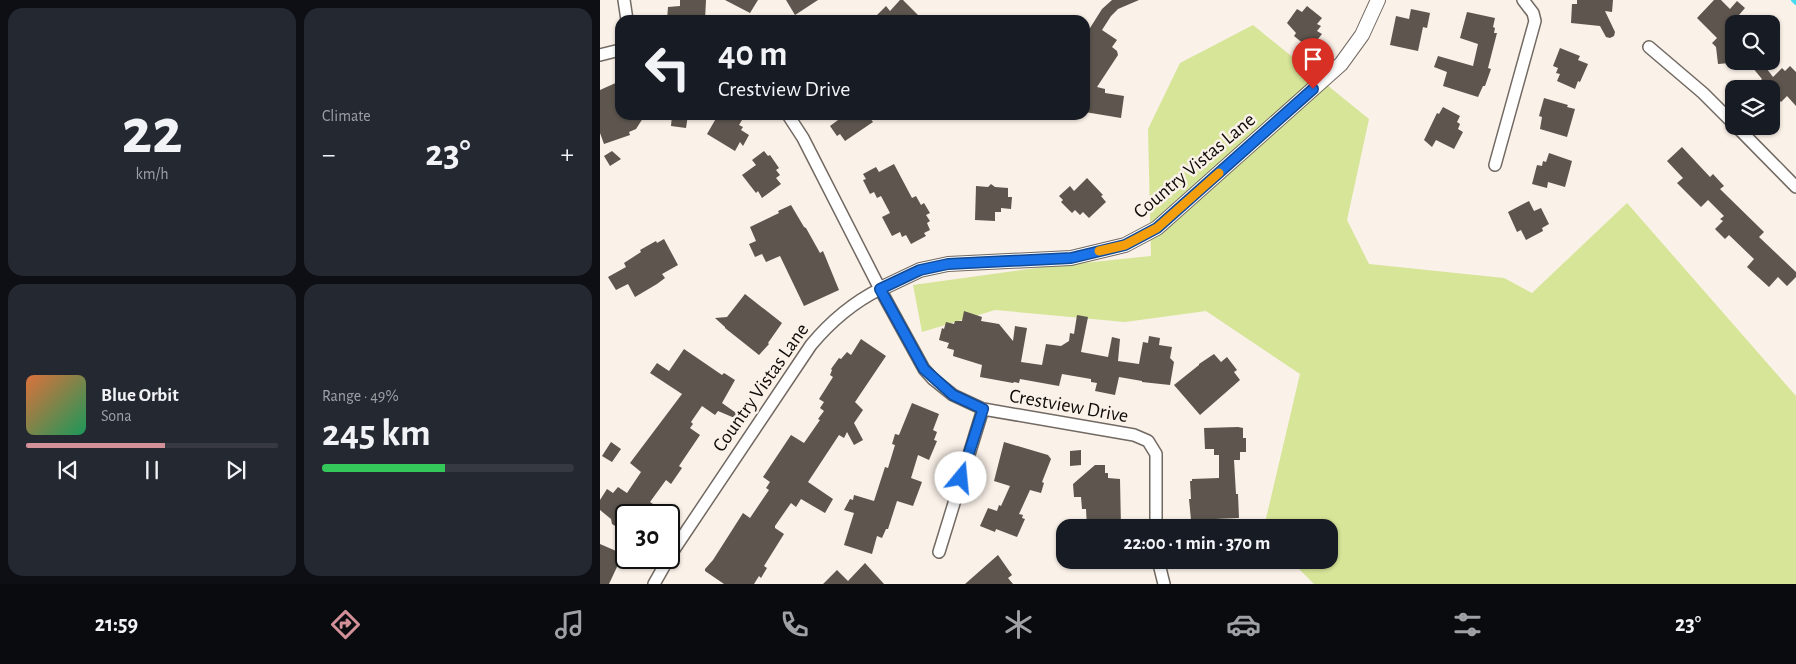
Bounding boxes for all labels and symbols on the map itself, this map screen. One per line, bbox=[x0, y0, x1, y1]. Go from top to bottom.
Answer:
pin bbox=[1292, 38, 1334, 89]
street label: Country Vistas Lane bbox=[1130, 109, 1259, 222]
street label: Country Vistas Lane bbox=[709, 320, 813, 455]
street label: Crestview Drive bbox=[1008, 386, 1130, 426]
position arrow bbox=[934, 451, 986, 503]
speed limit sign: 30 bbox=[615, 504, 680, 569]

